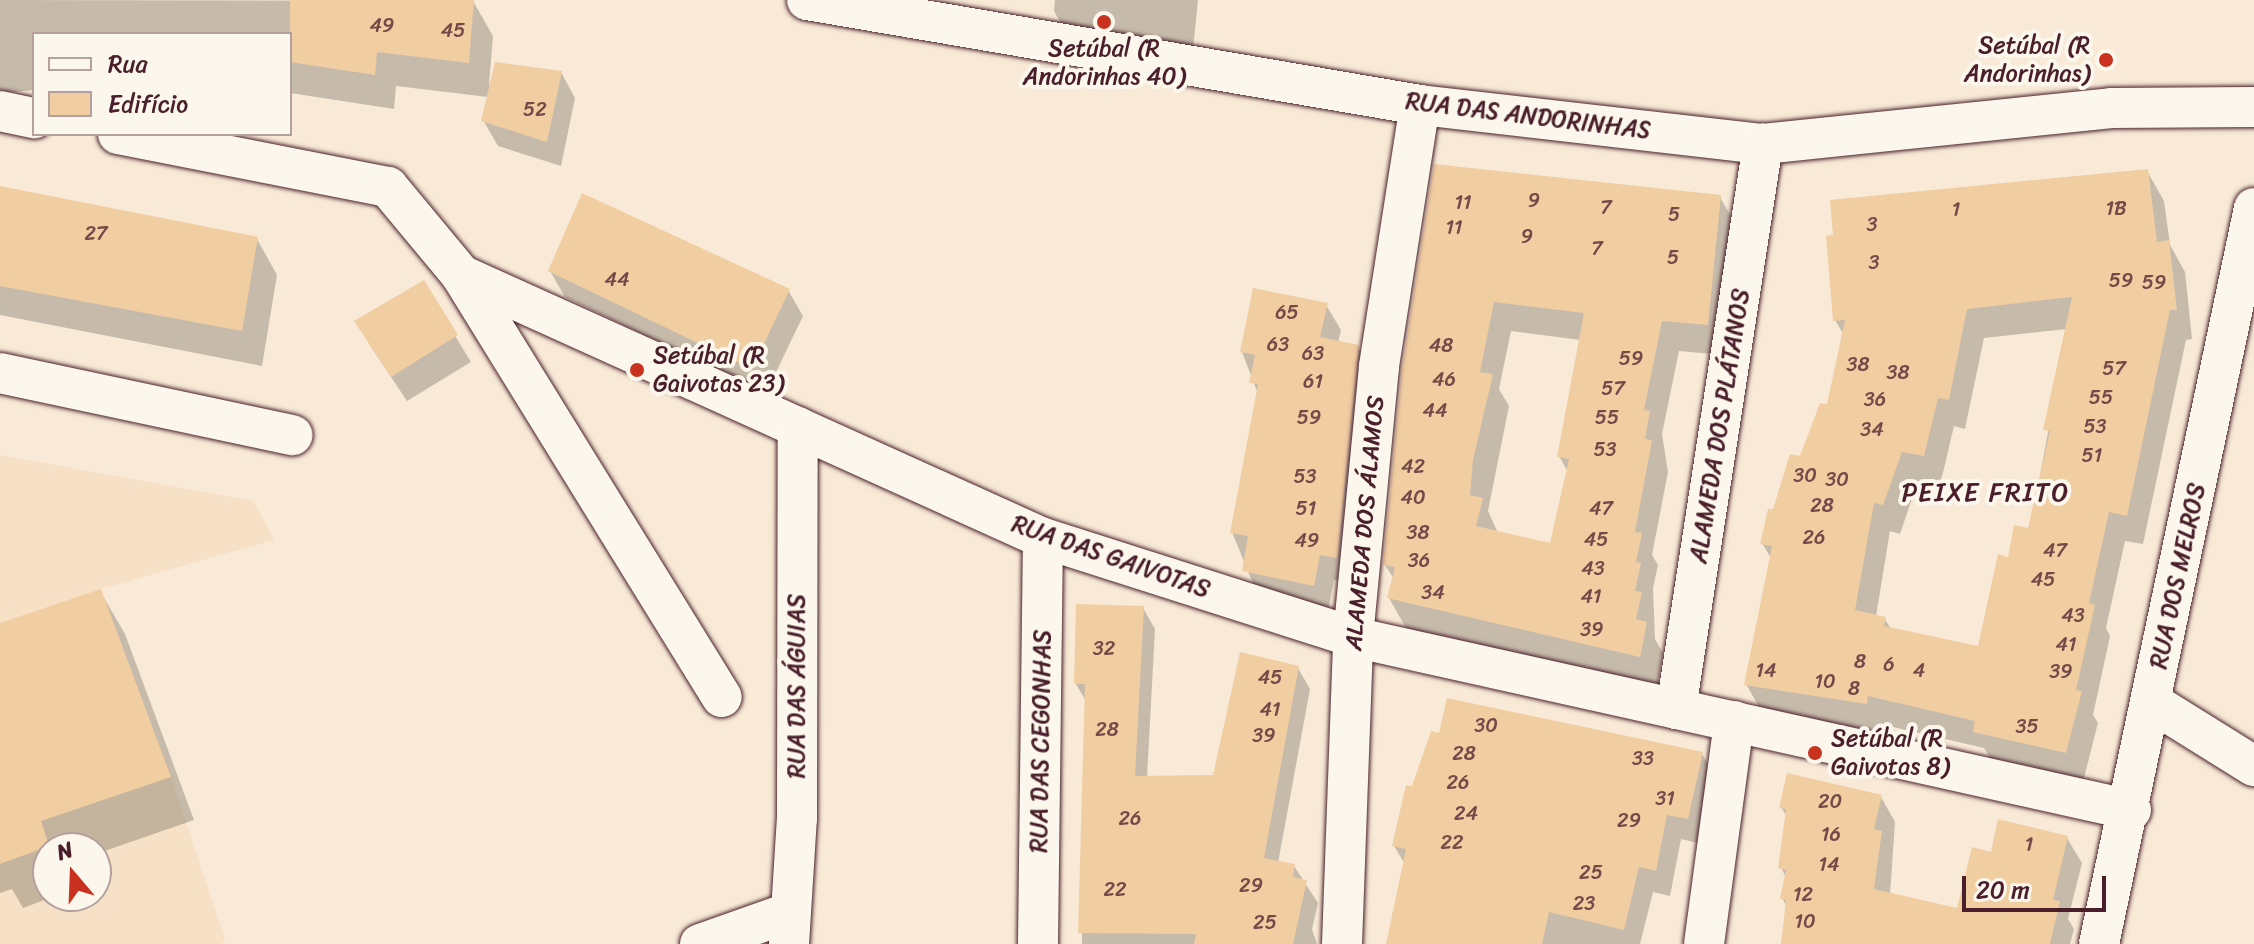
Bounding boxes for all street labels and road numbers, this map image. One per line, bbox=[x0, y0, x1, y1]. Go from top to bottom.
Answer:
street label: RUA DAS ANDORINHAS bbox=[1403, 87, 1653, 145]
street label: ALAMEDA DOS PLÁTANOS bbox=[1684, 287, 1756, 565]
street label: ALAMEDA DOS ÁLAMOS bbox=[1340, 395, 1390, 651]
street label: RUA DOS MELROS bbox=[2144, 479, 2212, 673]
street label: RUA DAS GAIVOTAS bbox=[1007, 509, 1215, 605]
street label: RUA DAS ÁGUIAS bbox=[783, 592, 811, 780]
street label: RUA DAS CEGONHAS bbox=[1025, 628, 1057, 854]

